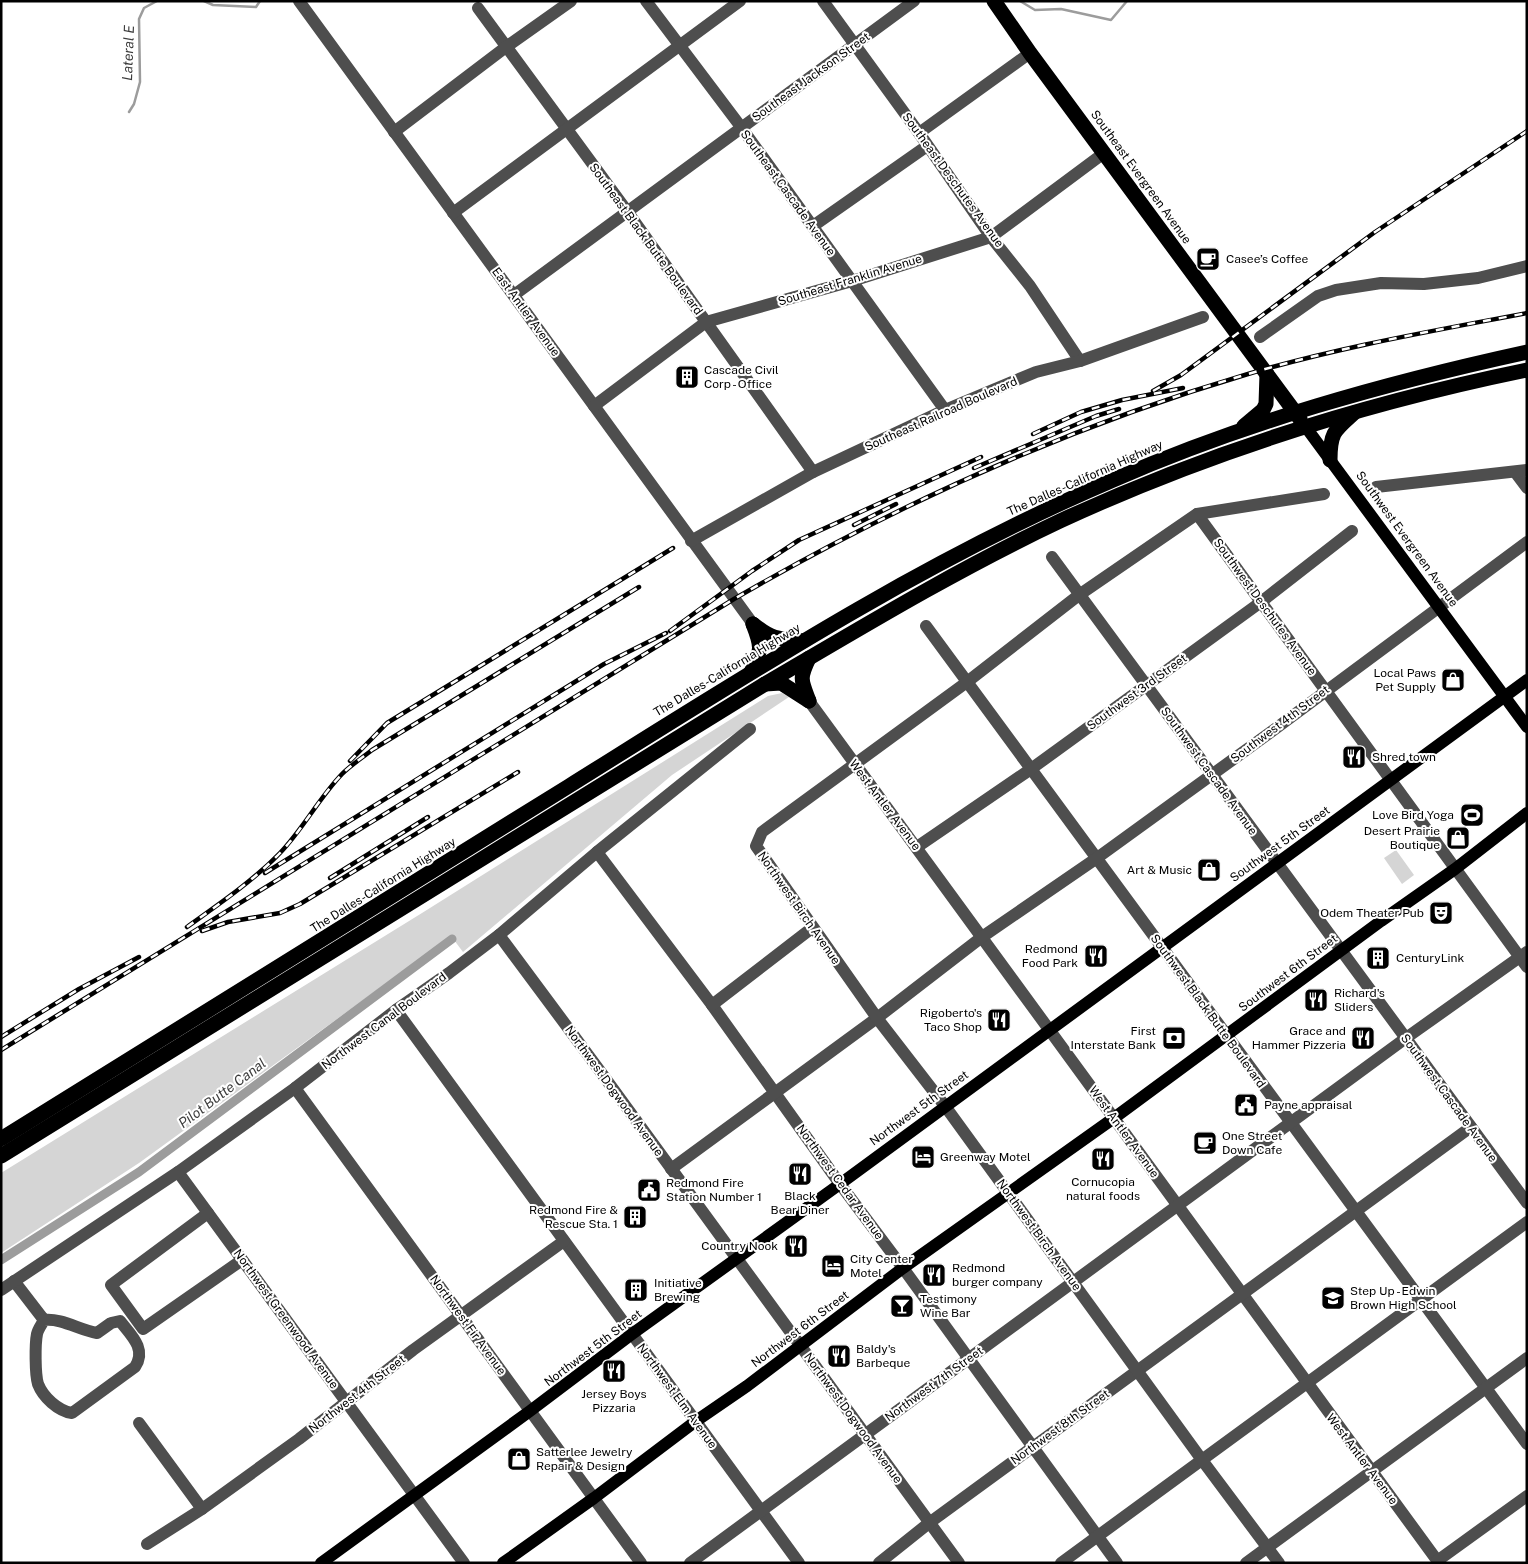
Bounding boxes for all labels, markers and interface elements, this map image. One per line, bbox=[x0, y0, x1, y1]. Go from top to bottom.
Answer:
water label: Lateral E bbox=[119, 24, 137, 81]
street label: Southeast Jackson Street bbox=[749, 29, 873, 124]
street label: Southeast Evergreen Avenue bbox=[1088, 108, 1194, 247]
street label: Southeast Deschutes Avenue bbox=[899, 110, 1007, 250]
street label: Southeast Cascade Avenue bbox=[738, 127, 838, 259]
street label: Southeast Black Butte Boulevard bbox=[586, 160, 706, 318]
cafe icon: Casee’s Coffee bbox=[1195, 246, 1221, 272]
street label: Southeast Franklin Avenue bbox=[776, 251, 924, 309]
place label: Casee’s Coffee bbox=[1226, 252, 1309, 266]
street label: East Antler Avenue bbox=[489, 265, 563, 359]
place label: Cascade Civil Corp - Office bbox=[704, 363, 779, 391]
building icon: Cascade Civil Corp - Office bbox=[674, 364, 700, 390]
street label: Southeast Railroad Boulevard bbox=[862, 374, 1020, 454]
street label: The Dalles-California Highway bbox=[1005, 437, 1165, 519]
street label: Southwest Evergreen Avenue bbox=[1353, 469, 1461, 610]
street label: Southwest Deschutes Avenue bbox=[1211, 536, 1319, 678]
street label: The Dalles-California Highway bbox=[651, 620, 803, 719]
street label: Southwest 3rd Street bbox=[1084, 651, 1190, 733]
place label: Local Paws Pet Supply bbox=[1374, 666, 1437, 694]
shop icon: Local Paws Pet Supply bbox=[1440, 667, 1466, 693]
street label: Southwest 4th Street bbox=[1228, 682, 1332, 766]
street label: Southwest Cascade Avenue bbox=[1158, 704, 1260, 838]
restaurant icon: Shred town bbox=[1341, 744, 1367, 770]
place label: Shred town bbox=[1372, 750, 1436, 764]
street label: West Antler Avenue bbox=[846, 757, 924, 853]
sports icon: Love Bird Yoga bbox=[1459, 802, 1485, 828]
street label: Southwest 5th Street bbox=[1227, 803, 1333, 885]
place label: Love Bird Yoga bbox=[1372, 808, 1454, 822]
place label: Desert Prairie Boutique bbox=[1364, 824, 1440, 852]
shop icon: Desert Prairie Boutique bbox=[1445, 825, 1471, 851]
street label: The Dalles-California Highway bbox=[308, 834, 459, 936]
street label: Northwest Birch Avenue bbox=[755, 849, 843, 967]
shop icon: Art & Music bbox=[1196, 857, 1222, 883]
place label: Art & Music bbox=[1127, 863, 1192, 877]
theatre icon: Odem Theater Pub bbox=[1428, 900, 1454, 926]
place label: Odem Theater Pub bbox=[1320, 906, 1424, 920]
street label: Southwest Black Butte Boulevard bbox=[1148, 931, 1268, 1091]
street label: Southwest 6th Street bbox=[1236, 931, 1340, 1015]
place label: Redmond Food Park bbox=[1022, 942, 1078, 970]
restaurant icon: Redmond Food Park bbox=[1083, 943, 1109, 969]
building icon: CenturyLink bbox=[1365, 945, 1391, 971]
place label: CenturyLink bbox=[1396, 951, 1465, 965]
street label: Northwest Canal Boulevard bbox=[319, 970, 449, 1072]
place label: Richard's Sliders bbox=[1334, 986, 1385, 1014]
restaurant icon: Richard's Sliders bbox=[1303, 987, 1329, 1013]
place label: Rigoberto's Taco Shop bbox=[920, 1006, 982, 1034]
restaurant icon: Rigoberto's Taco Shop bbox=[986, 1007, 1012, 1033]
street label: Northwest Dogwood Avenue bbox=[562, 1023, 666, 1159]
place label: First Interstate Bank bbox=[1071, 1024, 1156, 1052]
place label: Grace and Hammer Pizzeria bbox=[1252, 1024, 1346, 1052]
bank icon: First Interstate Bank bbox=[1161, 1025, 1187, 1051]
restaurant icon: Grace and Hammer Pizzeria bbox=[1350, 1025, 1376, 1051]
street label: Southwest Cascade Avenue bbox=[1398, 1031, 1500, 1165]
water label: Pilot Butte Canal bbox=[175, 1055, 269, 1131]
street label: Northwest 5th Street bbox=[867, 1067, 971, 1148]
street label: West Antler Avenue bbox=[1086, 1083, 1162, 1181]
public building icon: Payne appraisal bbox=[1233, 1092, 1259, 1118]
place label: Payne appraisal bbox=[1264, 1098, 1353, 1112]
street label: Northwest Cedar Avenue bbox=[794, 1122, 887, 1242]
place label: One Street Down Cafe bbox=[1222, 1129, 1283, 1157]
cafe icon: One Street Down Cafe bbox=[1192, 1130, 1218, 1156]
hotel icon: Greenway Motel bbox=[910, 1144, 936, 1170]
restaurant icon: Cornucopia natural foods bbox=[1090, 1146, 1116, 1172]
place label: Greenway Motel bbox=[940, 1150, 1031, 1164]
restaurant icon: Black Bear Diner bbox=[787, 1161, 813, 1187]
place label: Cornucopia natural foods bbox=[1066, 1175, 1140, 1203]
place label: Redmond Fire Station Number 1 bbox=[666, 1176, 762, 1204]
public building icon: Redmond Fire Station Number 1 bbox=[636, 1177, 662, 1203]
street label: Northwest Birch Avenue bbox=[994, 1177, 1084, 1294]
place label: Black Bear Diner bbox=[771, 1189, 830, 1217]
place label: Redmond Fire & Rescue Sta. 1 bbox=[529, 1203, 618, 1231]
building icon: Redmond Fire & Rescue Sta. 1 bbox=[622, 1204, 648, 1230]
restaurant icon: Country Nook bbox=[783, 1233, 809, 1259]
place label: Country Nook bbox=[701, 1239, 778, 1253]
street label: Northwest Greenwood Avenue bbox=[231, 1247, 341, 1392]
place label: City Center Motel bbox=[850, 1252, 913, 1280]
hotel icon: City Center Motel bbox=[820, 1253, 846, 1279]
place label: Redmond burger company bbox=[952, 1261, 1043, 1289]
restaurant icon: Redmond burger company bbox=[921, 1262, 947, 1288]
street label: Northwest Fir Avenue bbox=[427, 1272, 509, 1378]
place label: Initiative Brewing bbox=[654, 1276, 702, 1304]
building icon: Initiative Brewing bbox=[623, 1277, 649, 1303]
place label: Step Up - Edwin Brown High School bbox=[1350, 1284, 1457, 1312]
school or university icon: Step Up - Edwin Brown High School bbox=[1320, 1285, 1346, 1311]
street label: Northwest 6th Street bbox=[749, 1288, 852, 1370]
place label: Testimony Wine Bar bbox=[920, 1292, 978, 1320]
bar icon: Testimony Wine Bar bbox=[889, 1293, 915, 1319]
street label: Northwest 5th Street bbox=[541, 1307, 645, 1389]
street label: Northwest Elm Avenue bbox=[634, 1341, 720, 1451]
place label: Baldy's Barbeque bbox=[856, 1342, 910, 1370]
restaurant icon: Baldy's Barbeque bbox=[826, 1343, 852, 1369]
street label: Northwest 7th Street bbox=[882, 1343, 986, 1424]
street label: Northwest Dogwood Avenue bbox=[801, 1350, 905, 1486]
street label: Northwest 4th Street bbox=[306, 1352, 408, 1436]
restaurant icon: Jersey Boys Pizzaria bbox=[601, 1358, 627, 1384]
street label: Northwest 8th Street bbox=[1008, 1386, 1112, 1467]
place label: Jersey Boys Pizzaria bbox=[581, 1387, 647, 1415]
street label: West Antler Avenue bbox=[1323, 1411, 1401, 1507]
place label: Satterlee Jewelry Repair & Design bbox=[536, 1445, 633, 1473]
shop icon: Satterlee Jewelry Repair & Design bbox=[506, 1446, 532, 1472]

